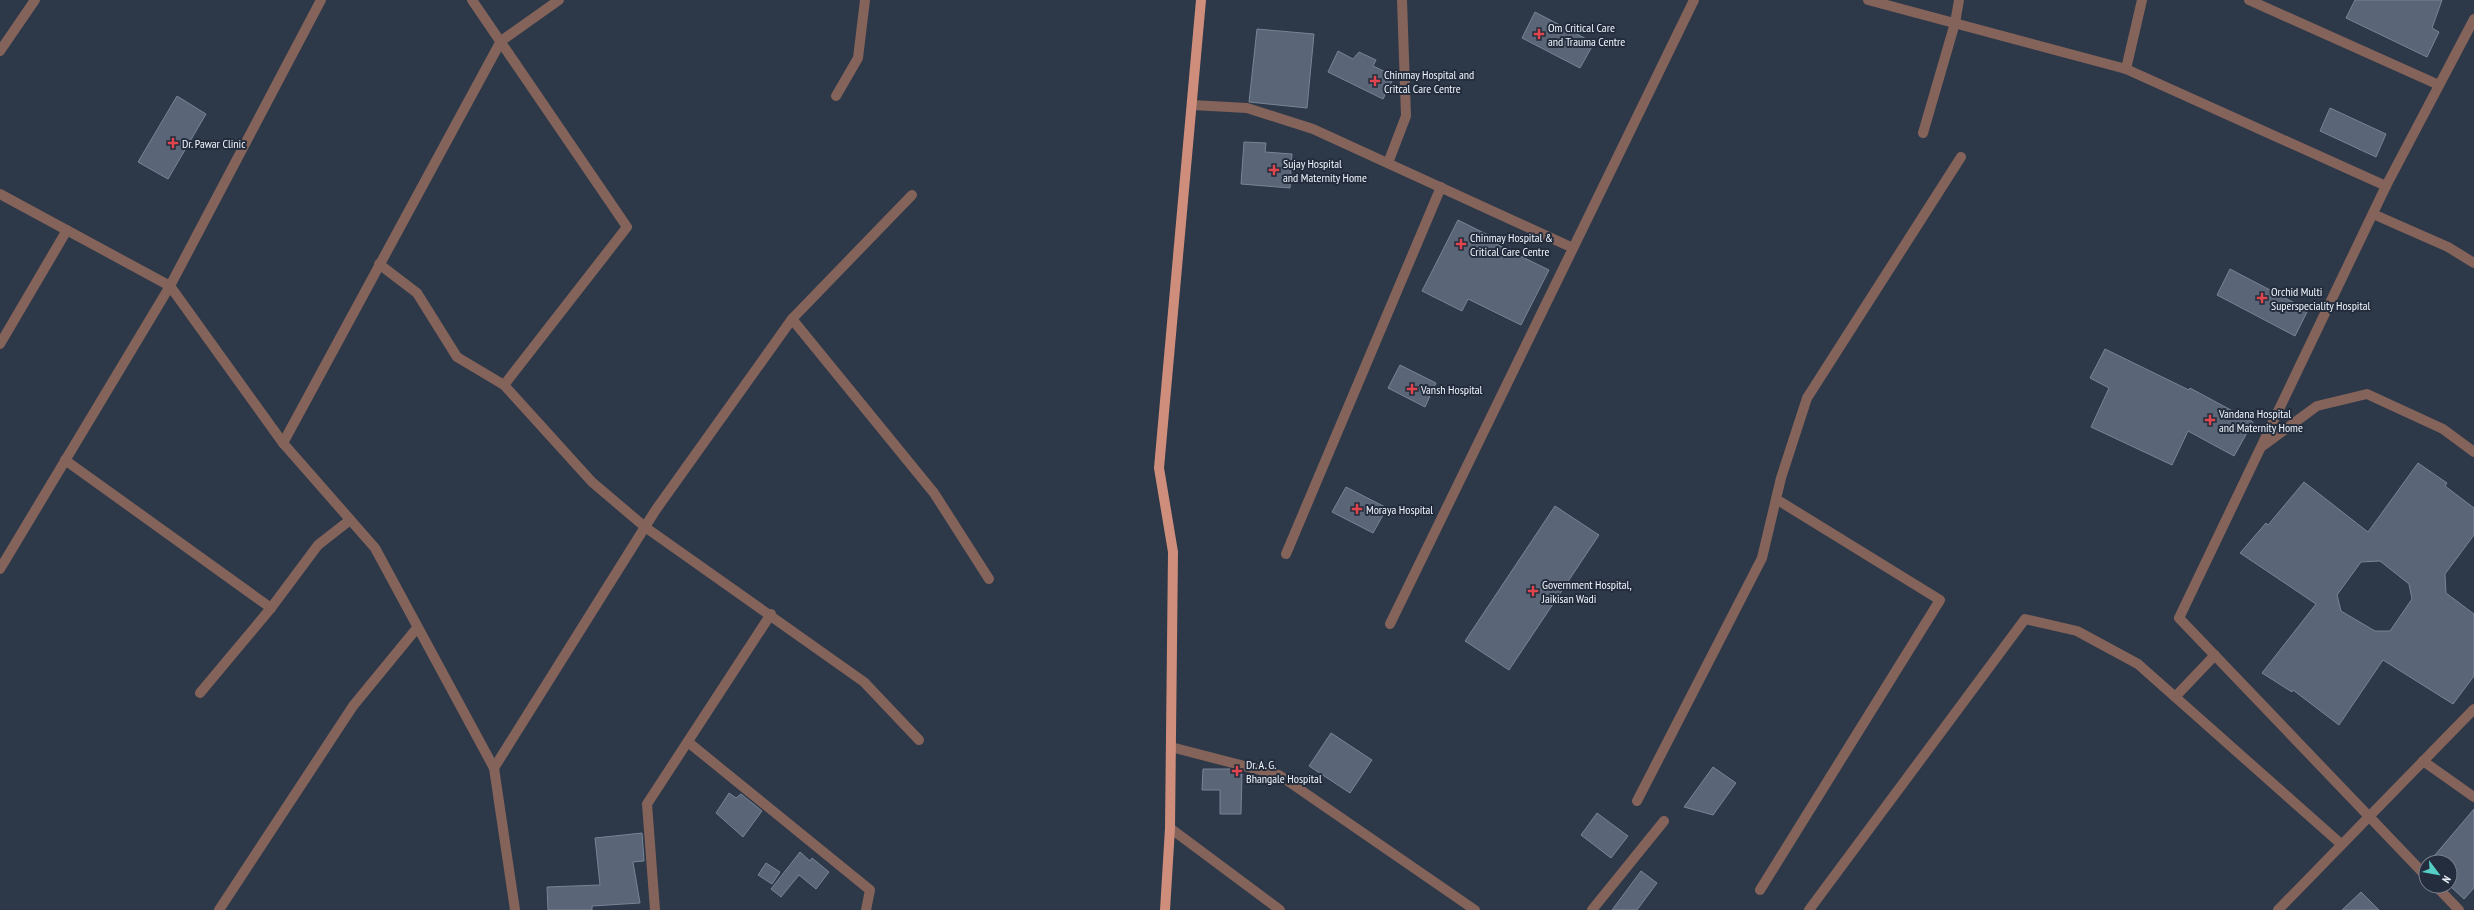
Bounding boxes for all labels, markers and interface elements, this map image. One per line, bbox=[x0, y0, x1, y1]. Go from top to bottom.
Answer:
place label: Om Critical Care and Trauma Centre bbox=[1548, 20, 1625, 49]
marker: Om Critical Care and Trauma Centre bbox=[1533, 28, 1545, 40]
place label: Chinmay Hospital and Critcal Care Centre bbox=[1384, 67, 1474, 96]
marker: Chinmay Hospital and Critcal Care Centre bbox=[1369, 75, 1381, 87]
place label: Dr. Pawar Clinic bbox=[182, 136, 246, 151]
marker: Dr. Pawar Clinic bbox=[167, 137, 179, 149]
place label: Sujay Hospital and Maternity Home bbox=[1283, 156, 1367, 185]
marker: Sujay Hospital and Maternity Home bbox=[1268, 164, 1280, 176]
place label: Chinmay Hospital & Critical Care Centre bbox=[1470, 230, 1553, 259]
marker: Chinmay Hospital & Critical Care Centre bbox=[1455, 238, 1467, 250]
place label: Orchid Multi Superspeciality Hospital bbox=[2271, 284, 2371, 313]
marker: Orchid Multi Superspeciality Hospital bbox=[2256, 292, 2268, 304]
place label: Vansh Hospital bbox=[1420, 382, 1483, 397]
marker: Vansh Hospital bbox=[1406, 383, 1418, 395]
place label: Vandana Hospital and Maternity Home bbox=[2218, 406, 2303, 435]
marker: Vandana Hospital and Maternity Home bbox=[2204, 414, 2216, 426]
place label: Moraya Hospital bbox=[1366, 502, 1433, 517]
marker: Moraya Hospital bbox=[1351, 503, 1363, 515]
place label: Government Hospital, Jaikisan Wadi bbox=[1541, 577, 1632, 606]
marker: Government Hospital, Jaikisan Wadi bbox=[1527, 585, 1539, 597]
place label: Dr. A. G. Bhangale Hospital bbox=[1246, 757, 1322, 786]
marker: Dr. A. G. Bhangale Hospital bbox=[1231, 765, 1243, 777]
north arrow bbox=[2418, 854, 2458, 894]
text: N bbox=[2439, 873, 2454, 886]

